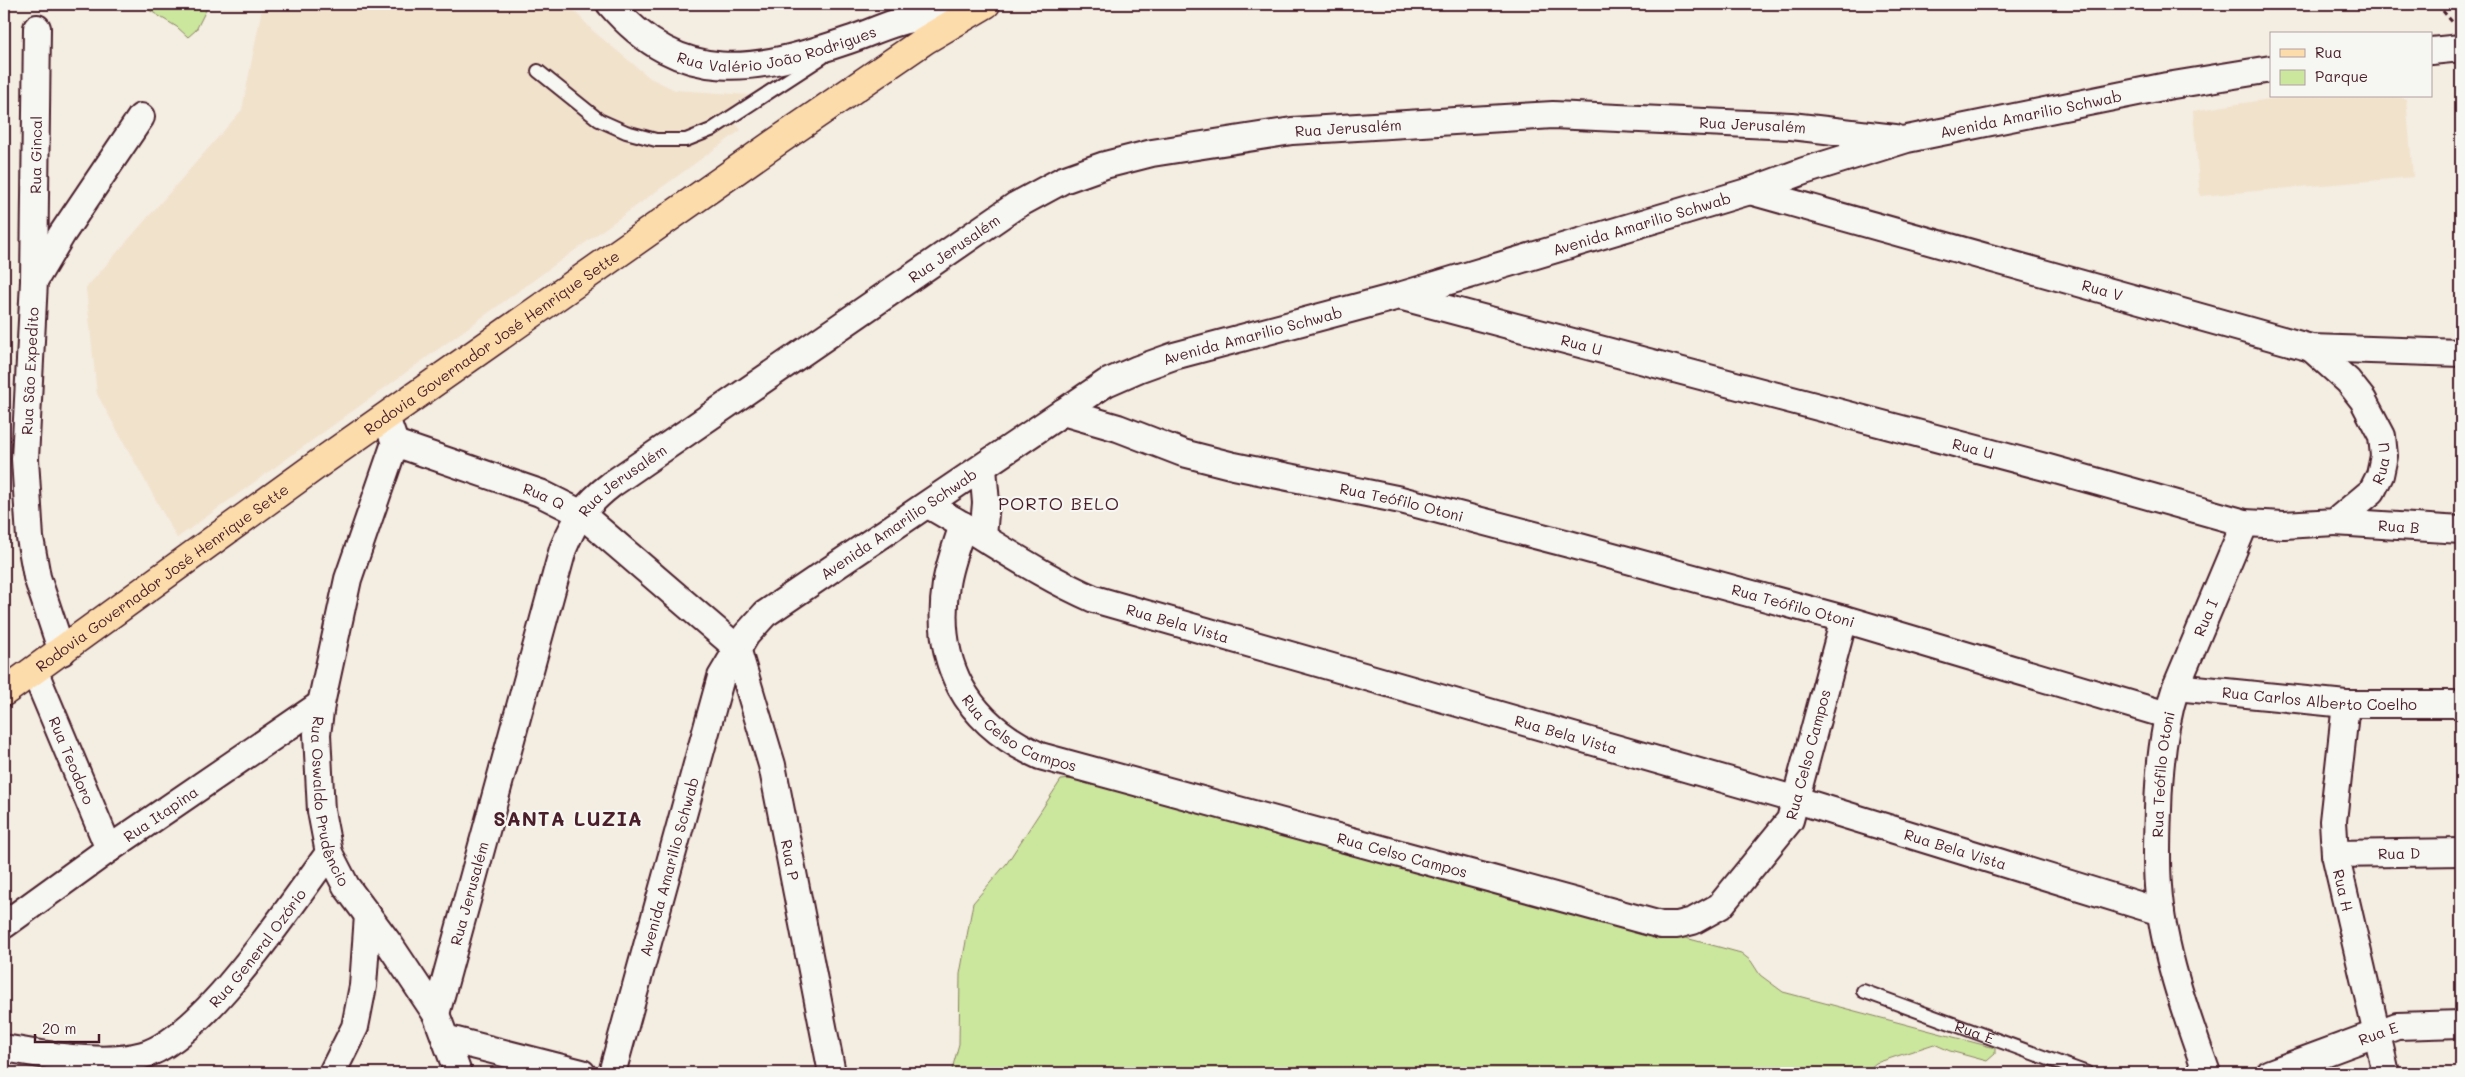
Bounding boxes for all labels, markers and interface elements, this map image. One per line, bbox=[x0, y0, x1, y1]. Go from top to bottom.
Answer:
street label: Rua Valério João Rodrigues bbox=[674, 21, 879, 76]
legend bbox=[2270, 32, 2432, 98]
text: Rua bbox=[2315, 42, 2342, 62]
text: Parque bbox=[2315, 66, 2368, 86]
street label: Avenida Amarilio Schwab bbox=[1938, 85, 2123, 142]
street label: Rua Jerusalém bbox=[1699, 112, 1807, 138]
street label: Rua Jerusalém bbox=[1294, 114, 1402, 141]
street label: Rua Gincal bbox=[25, 116, 46, 194]
street label: Avenida Amarilio Schwab bbox=[1550, 187, 1733, 260]
street label: Rua Jerusalém bbox=[904, 210, 1004, 287]
street label: Rodovia Governador José Henrique Sette bbox=[360, 245, 623, 439]
street label: Rua V bbox=[2080, 274, 2125, 305]
street label: Avenida Amarilio Schwab bbox=[1160, 302, 1344, 369]
street label: Rua São Expedito bbox=[16, 306, 43, 435]
street label: Rua U bbox=[1559, 329, 1605, 359]
street label: Rua U bbox=[1950, 433, 1996, 463]
street label: Rua Jerusalém bbox=[574, 439, 670, 520]
street label: Rua U bbox=[2367, 442, 2394, 488]
street label: Avenida Amarilio Schwab bbox=[816, 464, 981, 584]
street label: Rua Q bbox=[520, 478, 568, 514]
street label: Rua Teófilo Otoni bbox=[1338, 478, 1466, 526]
street label: Rodovia Governador José Henrique Sette bbox=[31, 479, 292, 676]
district label: PORTO BELO bbox=[998, 491, 1120, 515]
street label: Rua B bbox=[2378, 515, 2420, 537]
street label: Rua Teófilo Otoni bbox=[1729, 579, 1857, 632]
street label: Rua I bbox=[2188, 596, 2222, 639]
street label: Rua Bela Vista bbox=[1124, 599, 1231, 647]
street label: Rua Carlos Alberto Coelho bbox=[2221, 682, 2417, 714]
street label: Rua Celso Campos bbox=[1780, 687, 1835, 822]
street label: Rua Celso Campos bbox=[958, 690, 1079, 776]
street label: Rua Teófilo Otoni bbox=[2147, 709, 2179, 838]
street label: Rua Bela Vista bbox=[1512, 710, 1620, 758]
street label: Rua Teodoro bbox=[45, 713, 99, 807]
street label: Rua Oswaldo Prudêncio bbox=[307, 715, 354, 890]
street label: Avenida Amarilio Schwab bbox=[635, 775, 703, 958]
street label: Rua Itapina bbox=[119, 781, 202, 846]
district label: SANTA LUZIA bbox=[493, 805, 643, 831]
street label: Rua Bela Vista bbox=[1902, 824, 2009, 874]
street label: Rua Celso Campos bbox=[1335, 827, 1470, 882]
street label: Rua P bbox=[777, 838, 804, 882]
street label: Rua Jerusalém bbox=[445, 839, 493, 948]
street label: Rua D bbox=[2378, 843, 2420, 863]
street label: Rua H bbox=[2329, 867, 2358, 913]
street label: Rua General Ozório bbox=[204, 884, 310, 1011]
scale bar bbox=[35, 1012, 99, 1044]
street label: Rua E bbox=[1952, 1016, 1998, 1048]
street label: Rua E bbox=[2355, 1017, 2401, 1050]
text: 20 m bbox=[42, 1018, 76, 1038]

